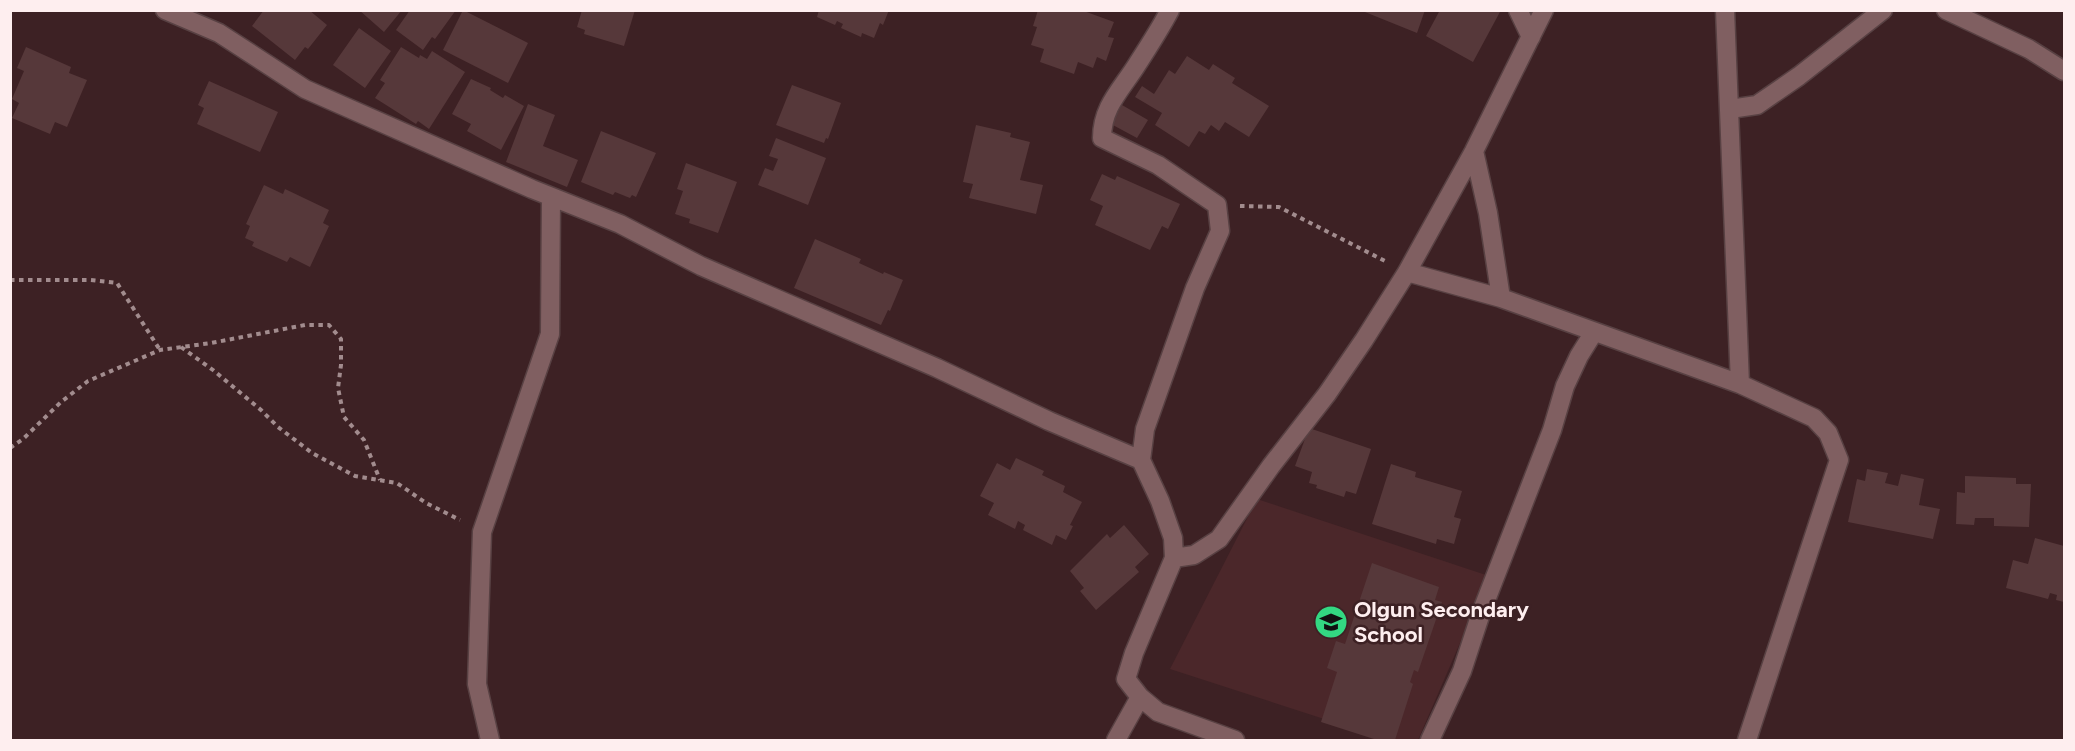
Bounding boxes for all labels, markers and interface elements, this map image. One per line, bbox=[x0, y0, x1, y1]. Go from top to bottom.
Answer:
place label: Olgun Secondary School bbox=[1354, 596, 1529, 648]
school or university icon: Olgun Secondary School bbox=[1313, 604, 1349, 640]

